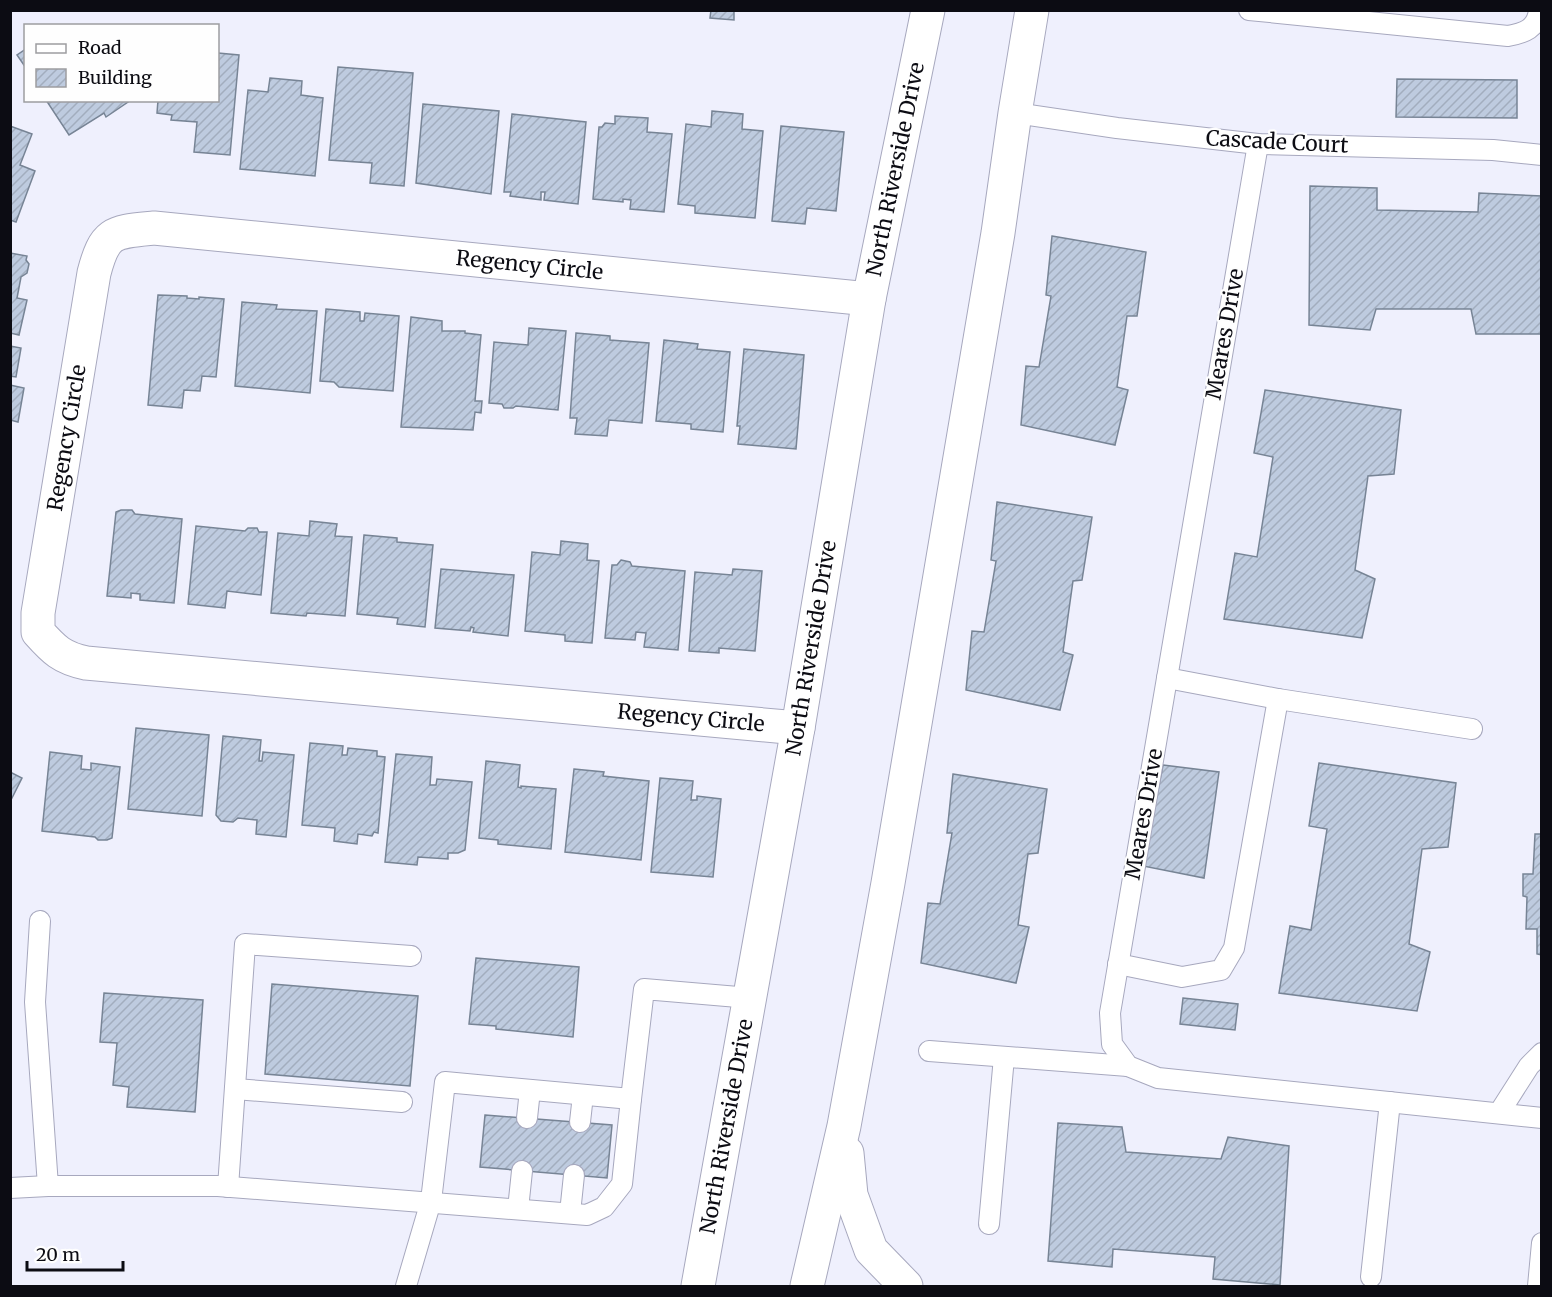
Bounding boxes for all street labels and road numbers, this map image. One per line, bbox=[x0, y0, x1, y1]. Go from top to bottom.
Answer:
street label: North Riverside Drive bbox=[860, 60, 930, 279]
street label: Cascade Court bbox=[1205, 124, 1349, 159]
street label: Regency Circle bbox=[455, 244, 605, 286]
street label: Meares Drive bbox=[1200, 266, 1249, 402]
street label: Regency Circle bbox=[41, 363, 92, 513]
street label: North Riverside Drive bbox=[779, 538, 842, 758]
street label: Regency Circle bbox=[616, 698, 766, 737]
street label: Meares Drive bbox=[1119, 746, 1168, 882]
street label: North Riverside Drive bbox=[694, 1017, 759, 1236]

